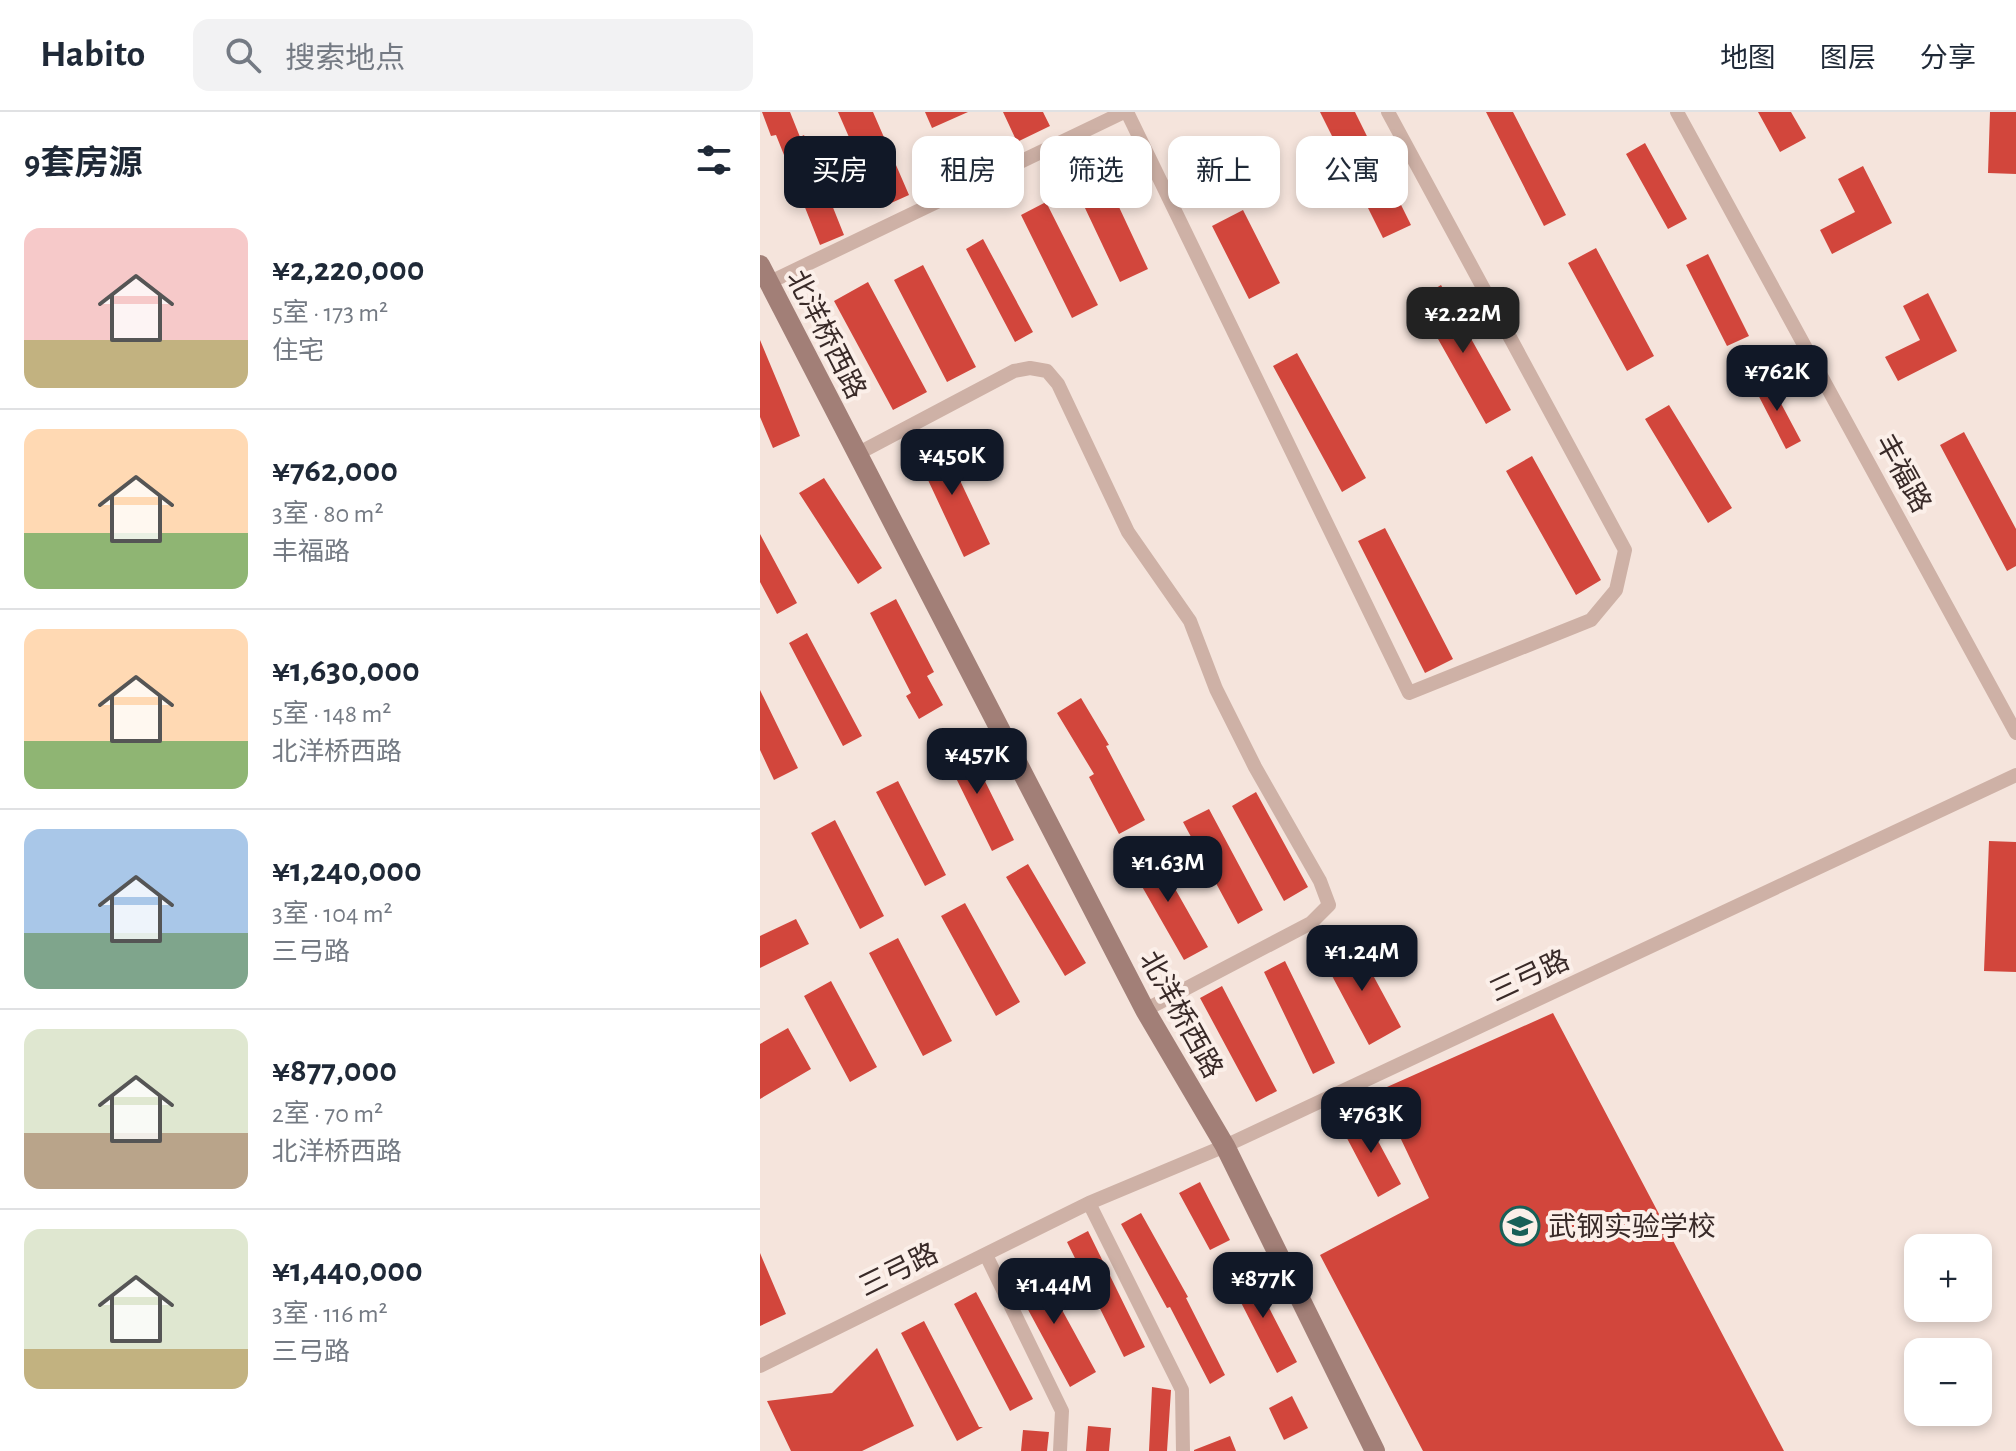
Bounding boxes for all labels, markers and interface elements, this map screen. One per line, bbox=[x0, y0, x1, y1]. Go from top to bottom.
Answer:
search box bbox=[193, 19, 753, 91]
icon: search bbox=[221, 33, 265, 77]
text: Habito bbox=[40, 36, 145, 74]
text: 搜索地点 bbox=[285, 44, 405, 74]
text: 地图 bbox=[1720, 45, 1776, 73]
text: 图层 bbox=[1820, 45, 1876, 73]
text: 分享 bbox=[1920, 45, 1976, 73]
chip: 买房 bbox=[784, 136, 896, 208]
chip: 租房 bbox=[912, 136, 1024, 208]
chip: 筛选 bbox=[1040, 136, 1152, 208]
chip: 新上 bbox=[1168, 136, 1280, 208]
chip: 公寓 bbox=[1296, 136, 1408, 208]
icon: filters bbox=[692, 138, 736, 182]
text: 9套房源 bbox=[24, 147, 142, 181]
text: ¥2,220,000 bbox=[272, 253, 424, 287]
icon: home bbox=[88, 260, 184, 356]
street label: 北洋桥西路 bbox=[781, 265, 871, 404]
pin: ¥2.22M bbox=[1398, 287, 1528, 355]
text: 5室 · 173 m² bbox=[272, 300, 388, 326]
text: ¥2.22M bbox=[1424, 300, 1502, 326]
text: 住宅 bbox=[272, 338, 324, 364]
pin: ¥762K bbox=[1721, 345, 1833, 413]
text: ¥762K bbox=[1745, 358, 1809, 384]
pin: ¥450K bbox=[896, 429, 1008, 497]
street label: 丰福路 bbox=[1870, 429, 1937, 517]
text: ¥450K bbox=[919, 442, 985, 468]
text: ¥762,000 bbox=[272, 454, 398, 488]
icon: home bbox=[88, 461, 184, 557]
text: 3室 · 80 m² bbox=[272, 501, 383, 527]
text: 丰福路 bbox=[272, 539, 350, 565]
text: ¥1,630,000 bbox=[272, 654, 420, 688]
icon: home bbox=[88, 661, 184, 757]
text: 5室 · 148 m² bbox=[272, 701, 391, 727]
pin: ¥457K bbox=[921, 728, 1033, 796]
text: 北洋桥西路 bbox=[272, 739, 402, 765]
text: ¥457K bbox=[945, 741, 1009, 767]
pin: ¥1.63M bbox=[1103, 836, 1233, 904]
text: ¥1.63M bbox=[1131, 849, 1205, 875]
text: ¥1,240,000 bbox=[272, 854, 422, 888]
icon: home bbox=[88, 861, 184, 957]
text: 3室 · 104 m² bbox=[272, 901, 393, 927]
pin: ¥1.24M bbox=[1297, 925, 1427, 993]
text: ¥1.24M bbox=[1324, 938, 1400, 964]
text: 三弓路 bbox=[272, 939, 350, 965]
street label: 三弓路 bbox=[1485, 945, 1574, 1007]
street label: 北洋桥西路 bbox=[1134, 946, 1228, 1083]
text: ¥877,000 bbox=[272, 1054, 397, 1088]
icon: home bbox=[88, 1061, 184, 1157]
pin: ¥763K bbox=[1315, 1087, 1427, 1155]
text: ¥763K bbox=[1339, 1100, 1403, 1126]
text: 2室 · 70 m² bbox=[272, 1101, 383, 1127]
text: 北洋桥西路 bbox=[272, 1139, 402, 1165]
school or university icon: 武钢实验学校 bbox=[1499, 1205, 1541, 1247]
place label: 武钢实验学校 bbox=[1548, 1212, 1716, 1242]
map controls bbox=[1904, 1234, 1992, 1426]
button: + bbox=[1904, 1234, 1992, 1322]
street label: 三弓路 bbox=[854, 1238, 943, 1302]
pin: ¥877K bbox=[1207, 1252, 1319, 1320]
text: ¥1,440,000 bbox=[272, 1254, 423, 1288]
pin: ¥1.44M bbox=[989, 1258, 1119, 1326]
icon: home bbox=[88, 1261, 184, 1357]
text: ¥877K bbox=[1231, 1265, 1295, 1291]
text: ¥1.44M bbox=[1016, 1271, 1092, 1297]
text: 3室 · 116 m² bbox=[272, 1301, 388, 1327]
button: − bbox=[1904, 1338, 1992, 1426]
text: 三弓路 bbox=[272, 1339, 350, 1365]

